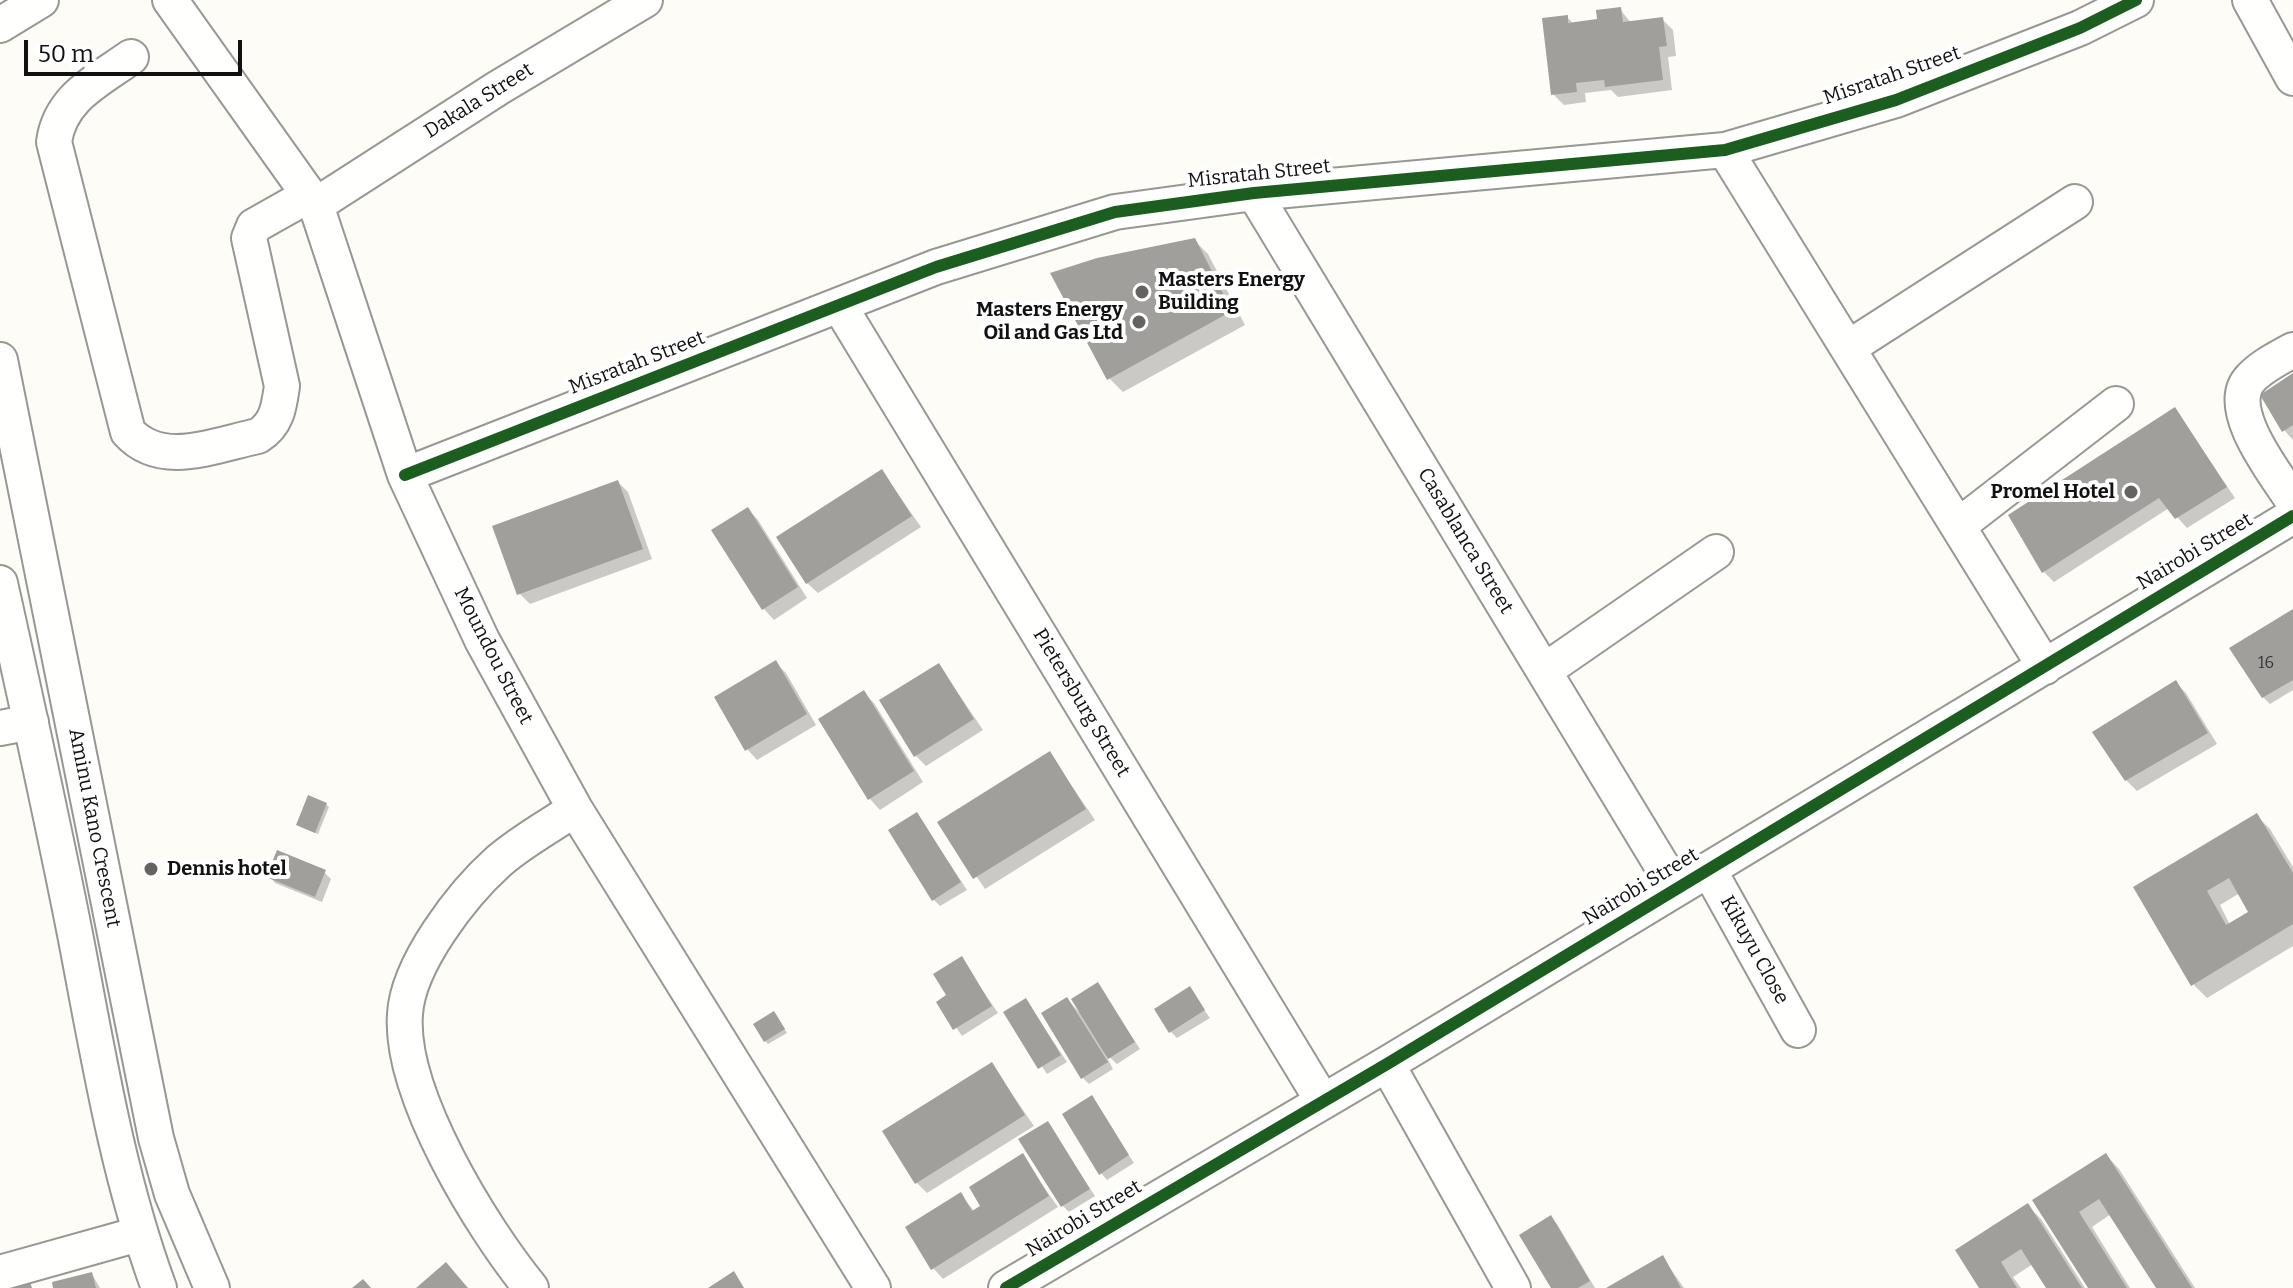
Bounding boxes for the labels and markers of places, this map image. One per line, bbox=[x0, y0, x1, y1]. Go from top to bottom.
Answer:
place label: Masters Energy Building bbox=[1158, 268, 1305, 315]
marker: Masters Energy Building bbox=[1133, 283, 1151, 301]
place label: Masters Energy Oil and Gas Ltd bbox=[976, 298, 1123, 345]
marker: Masters Energy Oil and Gas Ltd bbox=[1130, 313, 1148, 331]
place label: Promel Hotel bbox=[1991, 480, 2115, 504]
marker: Promel Hotel bbox=[2122, 483, 2140, 501]
place label: Dennis hotel bbox=[167, 857, 287, 881]
marker: Dennis hotel bbox=[142, 860, 160, 878]

